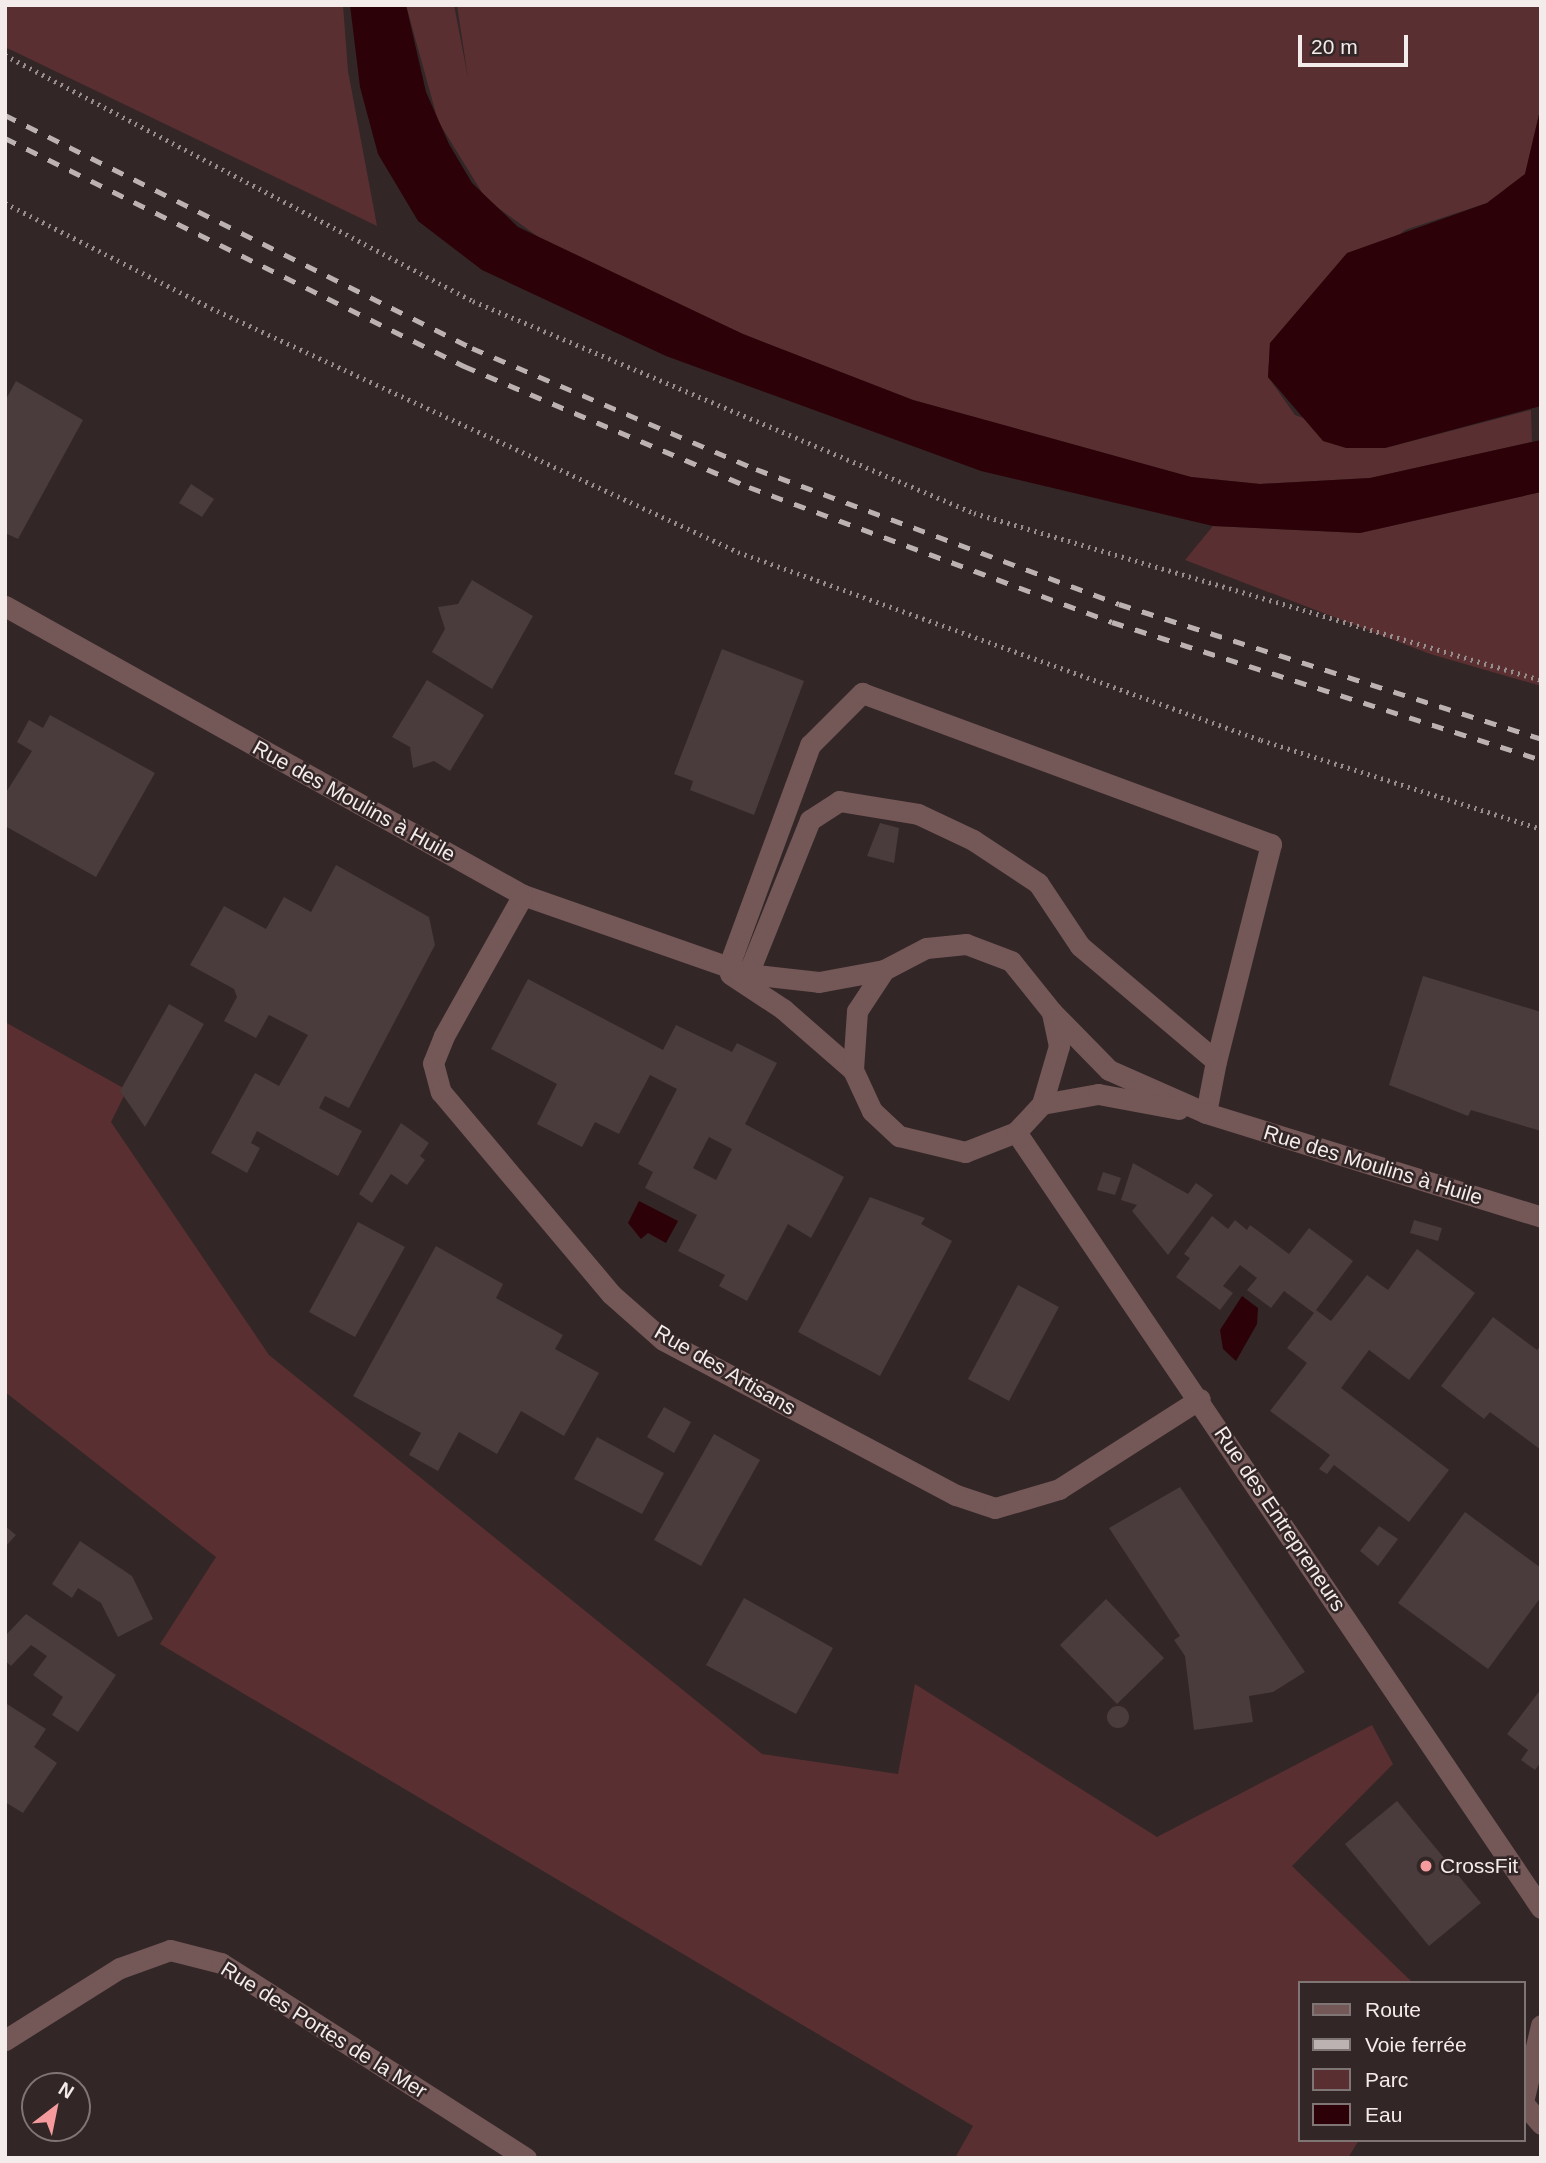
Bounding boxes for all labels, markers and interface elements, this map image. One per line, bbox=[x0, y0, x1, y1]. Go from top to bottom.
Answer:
scale bar bbox=[1301, 21, 1411, 65]
text: 20 m bbox=[1311, 35, 1358, 58]
street label: Rue des Moulins à Huile bbox=[248, 735, 460, 867]
street label: Rue des Moulins à Huile bbox=[1260, 1120, 1486, 1210]
street label: Rue des Artisans bbox=[649, 1319, 801, 1421]
street label: Rue des Entrepreneurs bbox=[1209, 1422, 1351, 1616]
place label: CrossFit bbox=[1440, 1853, 1518, 1879]
marker: CrossFit bbox=[1418, 1858, 1434, 1874]
street label: Rue des Portes de la Mer bbox=[216, 1956, 432, 2104]
legend bbox=[1298, 1981, 1525, 2142]
text: Route bbox=[1365, 1998, 1421, 2021]
text: Voie ferrée bbox=[1365, 2033, 1467, 2056]
text: Parc bbox=[1365, 2068, 1408, 2091]
north arrow bbox=[21, 2072, 91, 2142]
text: N bbox=[55, 2078, 78, 2103]
text: Eau bbox=[1365, 2103, 1402, 2126]

